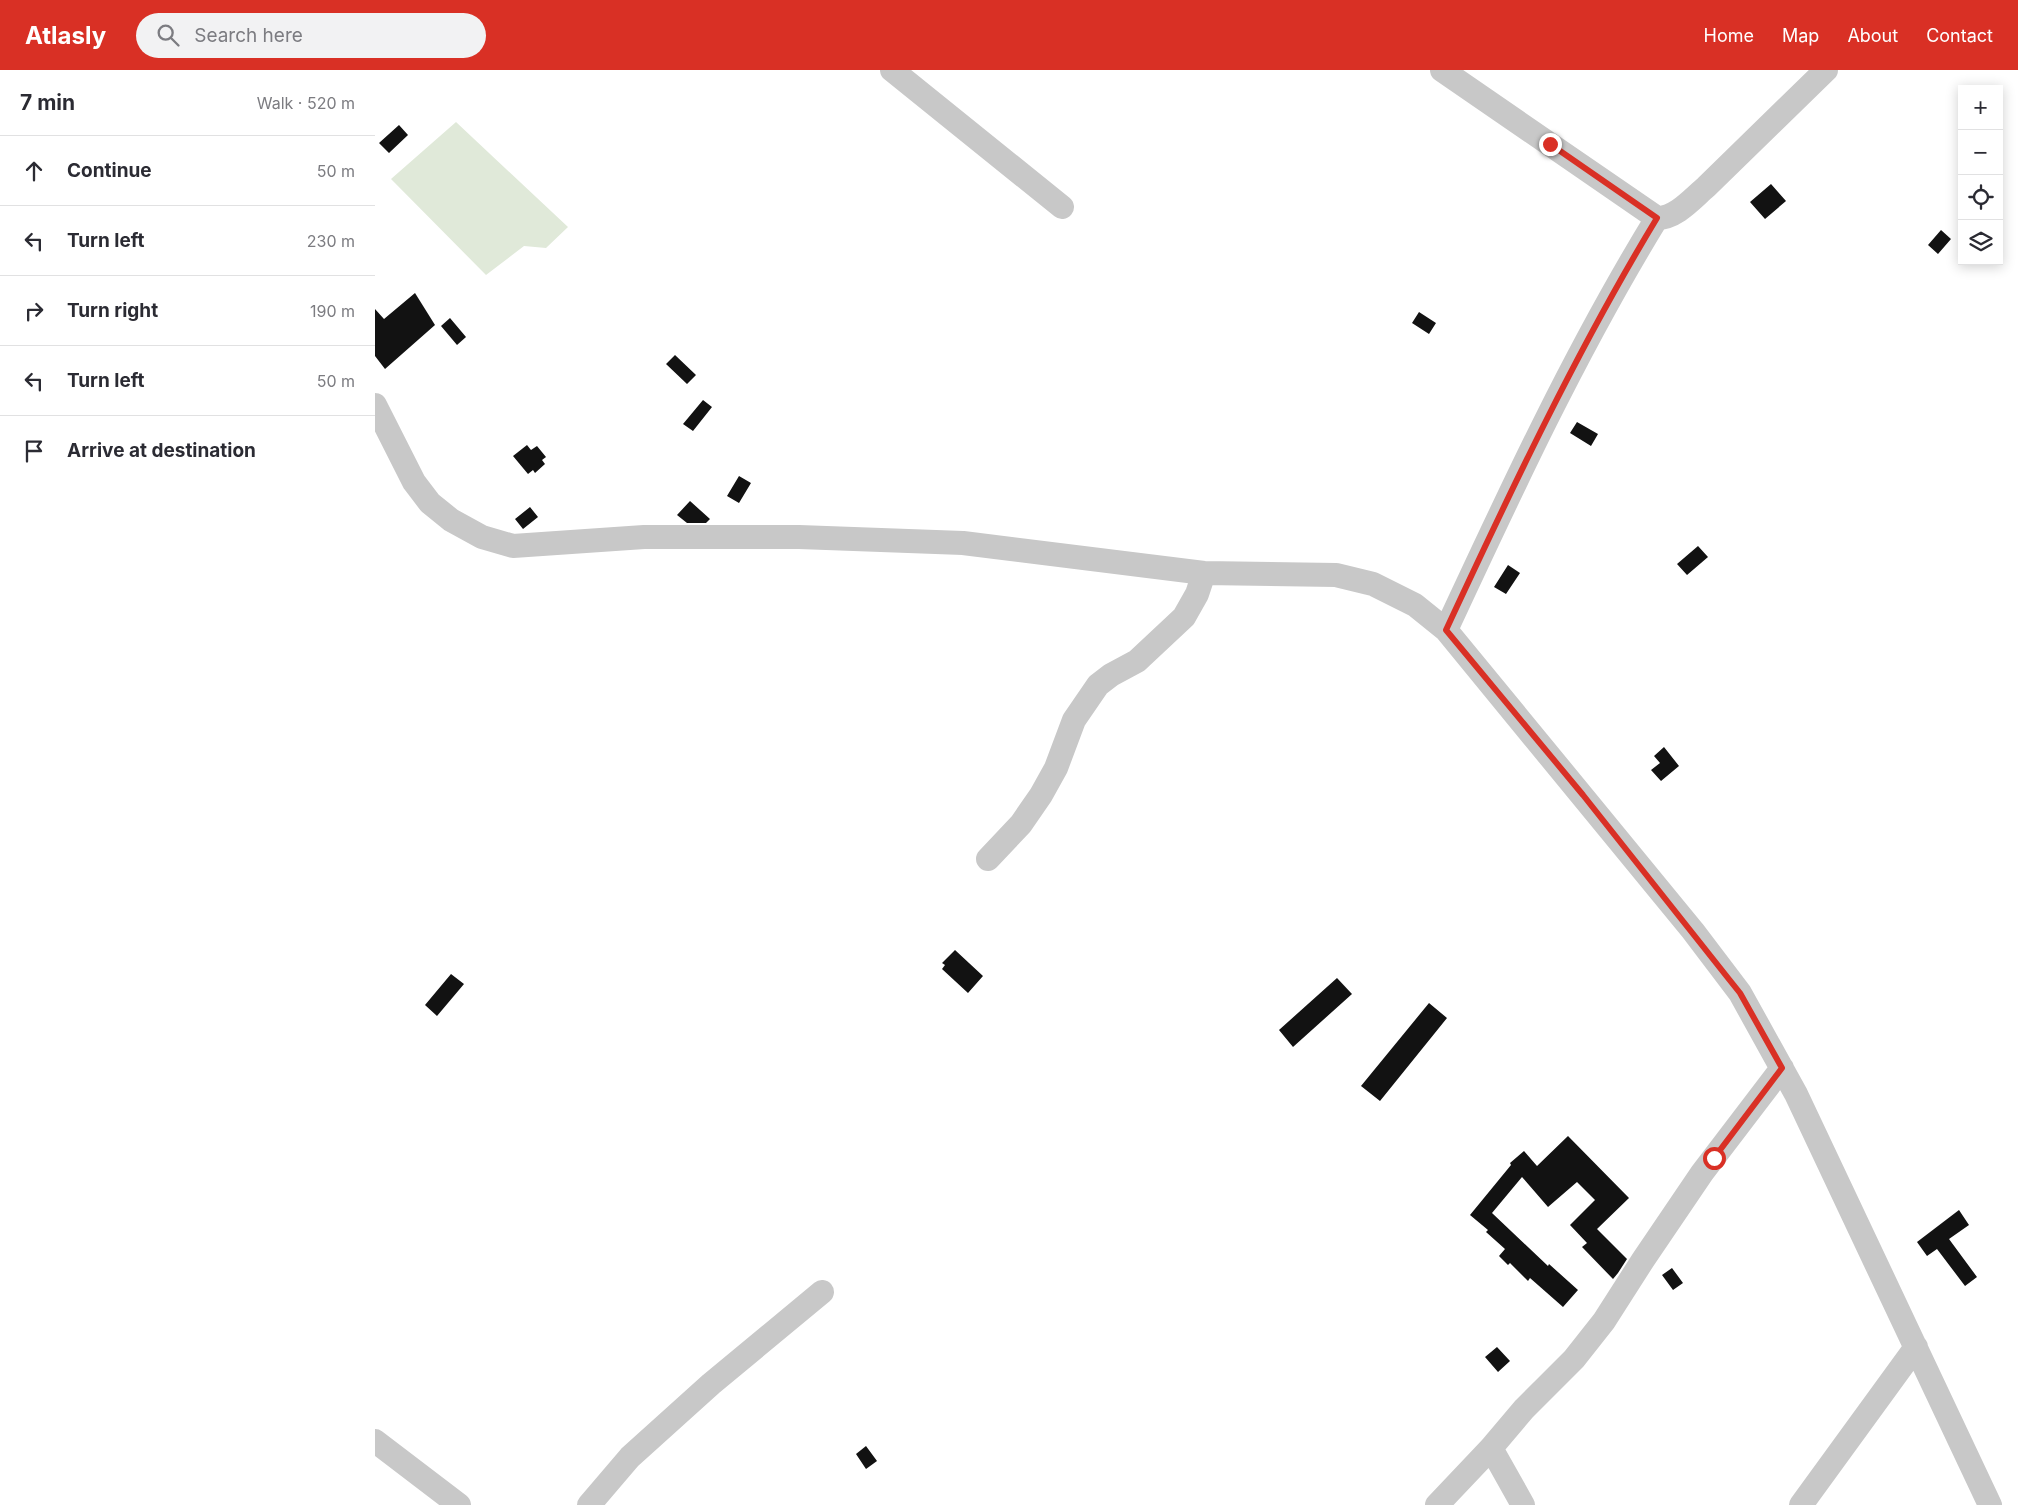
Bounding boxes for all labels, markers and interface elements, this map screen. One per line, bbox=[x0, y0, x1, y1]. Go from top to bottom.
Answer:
search box bbox=[136, 13, 486, 58]
text: Atlasly bbox=[25, 21, 106, 50]
icon: search bbox=[154, 21, 182, 49]
text: Search here bbox=[194, 24, 303, 47]
text: Home bbox=[1704, 25, 1754, 46]
text: Map bbox=[1782, 25, 1819, 46]
text: About bbox=[1847, 25, 1898, 46]
text: Contact bbox=[1926, 25, 1993, 46]
map controls bbox=[1958, 85, 2003, 265]
button: + bbox=[1958, 85, 2003, 130]
text: 7 min bbox=[20, 90, 75, 115]
text: Walk · 520 m bbox=[257, 93, 355, 113]
button: − bbox=[1958, 130, 2003, 175]
route end bbox=[1539, 133, 1562, 156]
icon: ahead bbox=[20, 157, 48, 185]
text: Continue bbox=[67, 159, 152, 182]
text: 50 m bbox=[317, 161, 355, 181]
button: locate bbox=[1958, 175, 2003, 220]
button: layers bbox=[1958, 220, 2003, 265]
icon: left bbox=[20, 227, 48, 255]
text: Turn left bbox=[67, 229, 145, 252]
text: 230 m bbox=[307, 231, 355, 251]
icon: right bbox=[20, 297, 48, 325]
text: Turn right bbox=[67, 299, 158, 322]
text: 190 m bbox=[310, 301, 355, 321]
icon: left bbox=[20, 367, 48, 395]
text: Turn left bbox=[67, 369, 145, 392]
text: 50 m bbox=[317, 371, 355, 391]
icon: arrive bbox=[20, 437, 48, 465]
text: Arrive at destination bbox=[67, 439, 256, 462]
route start bbox=[1703, 1147, 1726, 1170]

